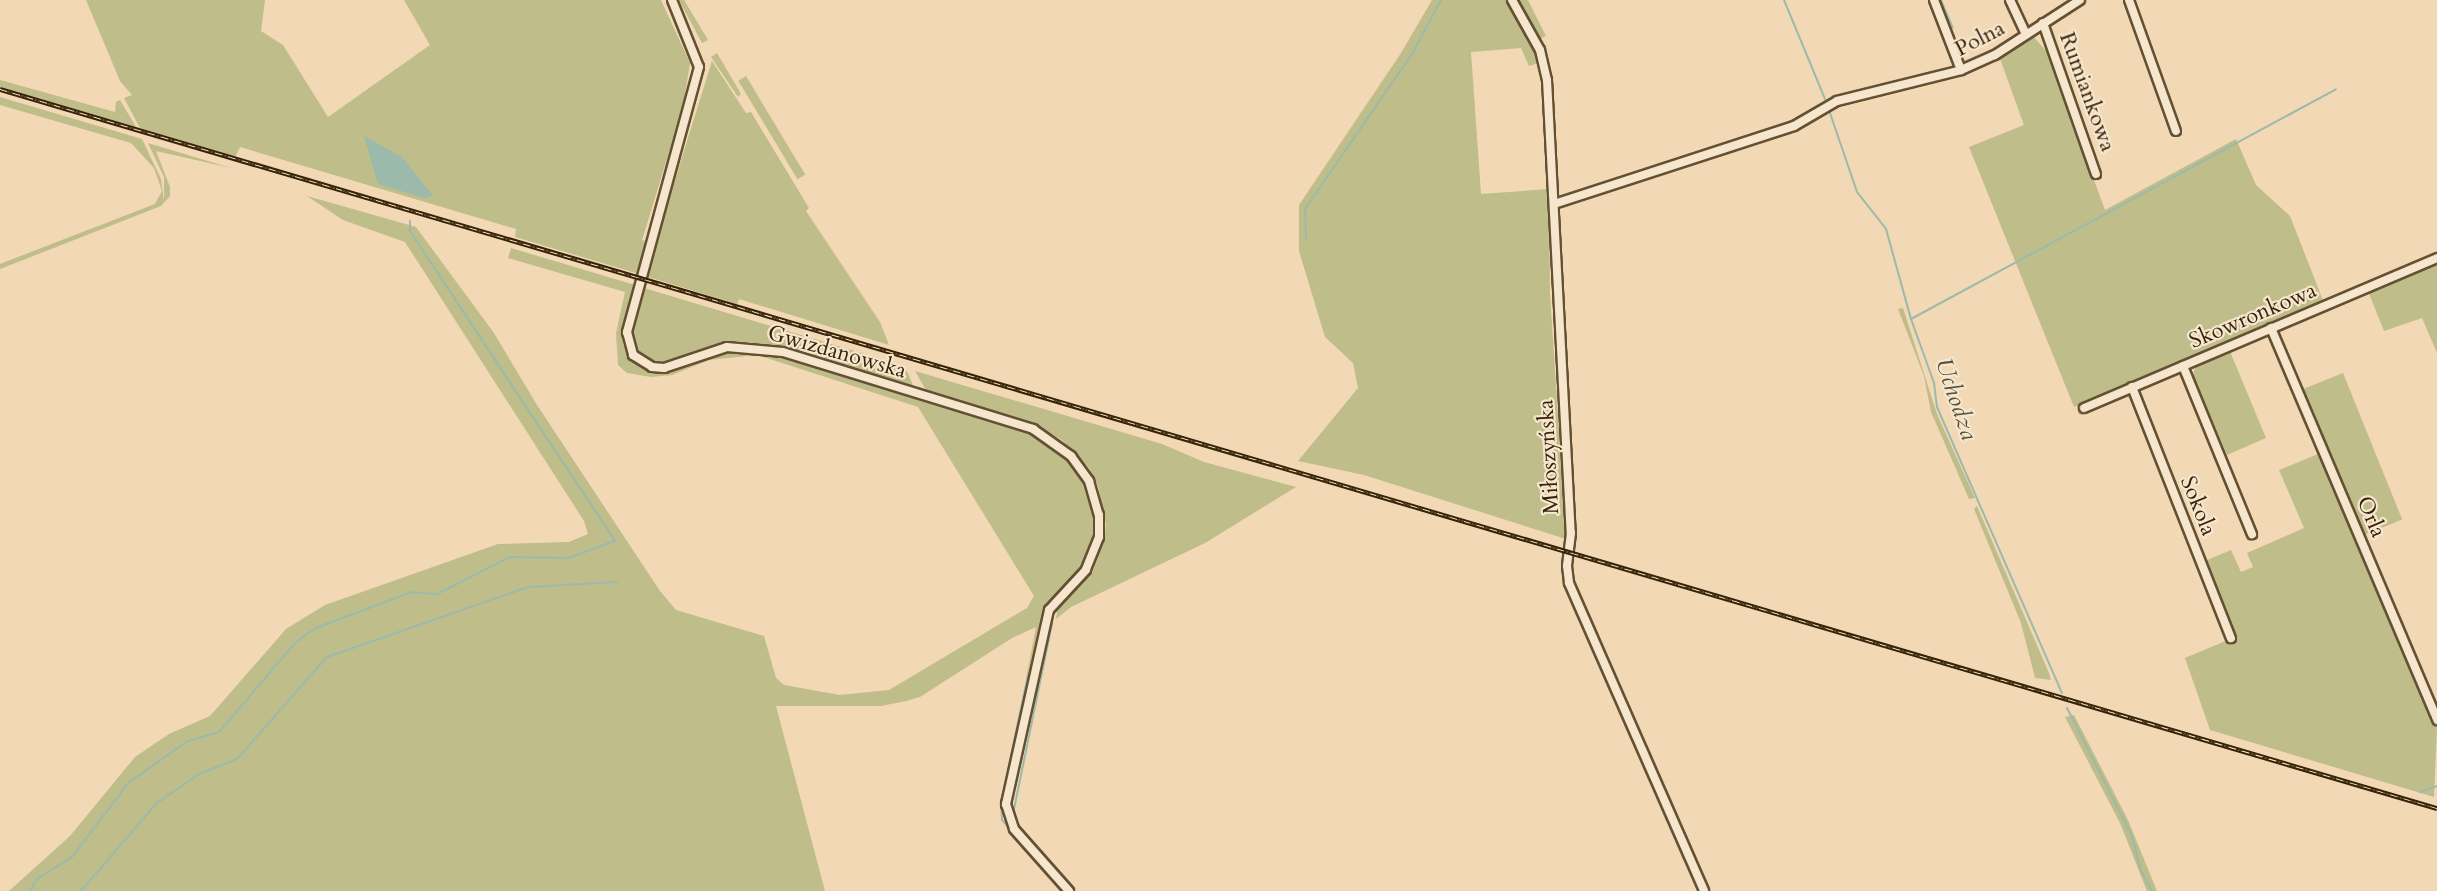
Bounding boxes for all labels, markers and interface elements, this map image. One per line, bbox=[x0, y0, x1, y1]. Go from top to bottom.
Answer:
street label: Polna bbox=[1951, 15, 2009, 63]
street label: Rumiankowa bbox=[2053, 29, 2121, 155]
street label: Skowronkowa bbox=[2185, 277, 2321, 355]
street label: Gwizdanowska bbox=[765, 320, 909, 384]
water label: Uchodza bbox=[1929, 354, 1983, 444]
street label: Miłoszyńska bbox=[1533, 399, 1565, 515]
street label: Sokola bbox=[2174, 472, 2222, 540]
street label: Orla bbox=[2351, 492, 2391, 542]

